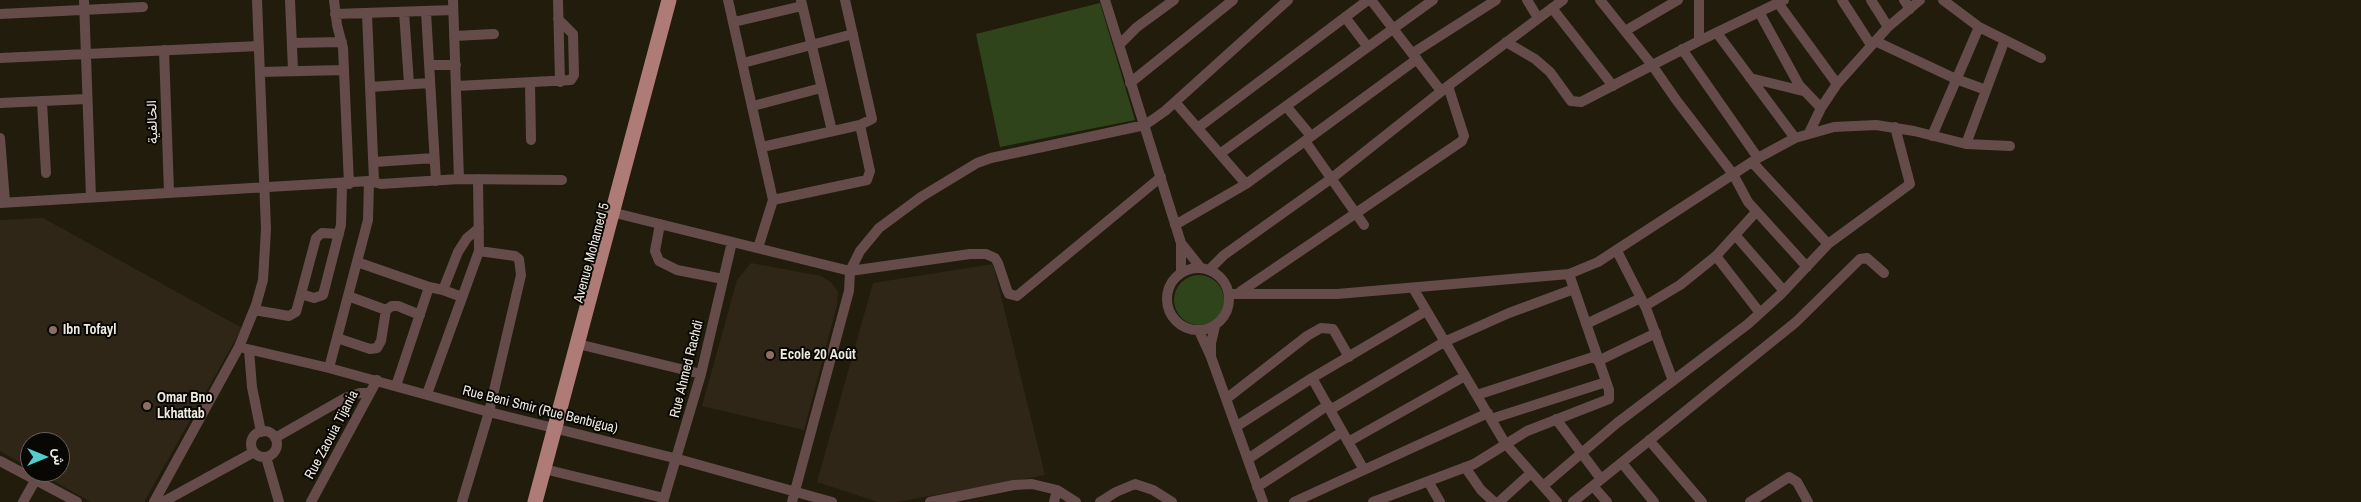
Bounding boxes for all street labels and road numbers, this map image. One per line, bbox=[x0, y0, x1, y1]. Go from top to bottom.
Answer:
street label: الخالفية bbox=[144, 100, 162, 144]
street label: Avenue Mohamed 5 bbox=[571, 201, 613, 305]
street label: Rue Ahmed Rachdi bbox=[667, 318, 707, 420]
street label: Rue Beni Smir (Rue Benbigua) bbox=[461, 383, 619, 437]
street label: Rue Zaouia Tijania bbox=[302, 388, 362, 482]

